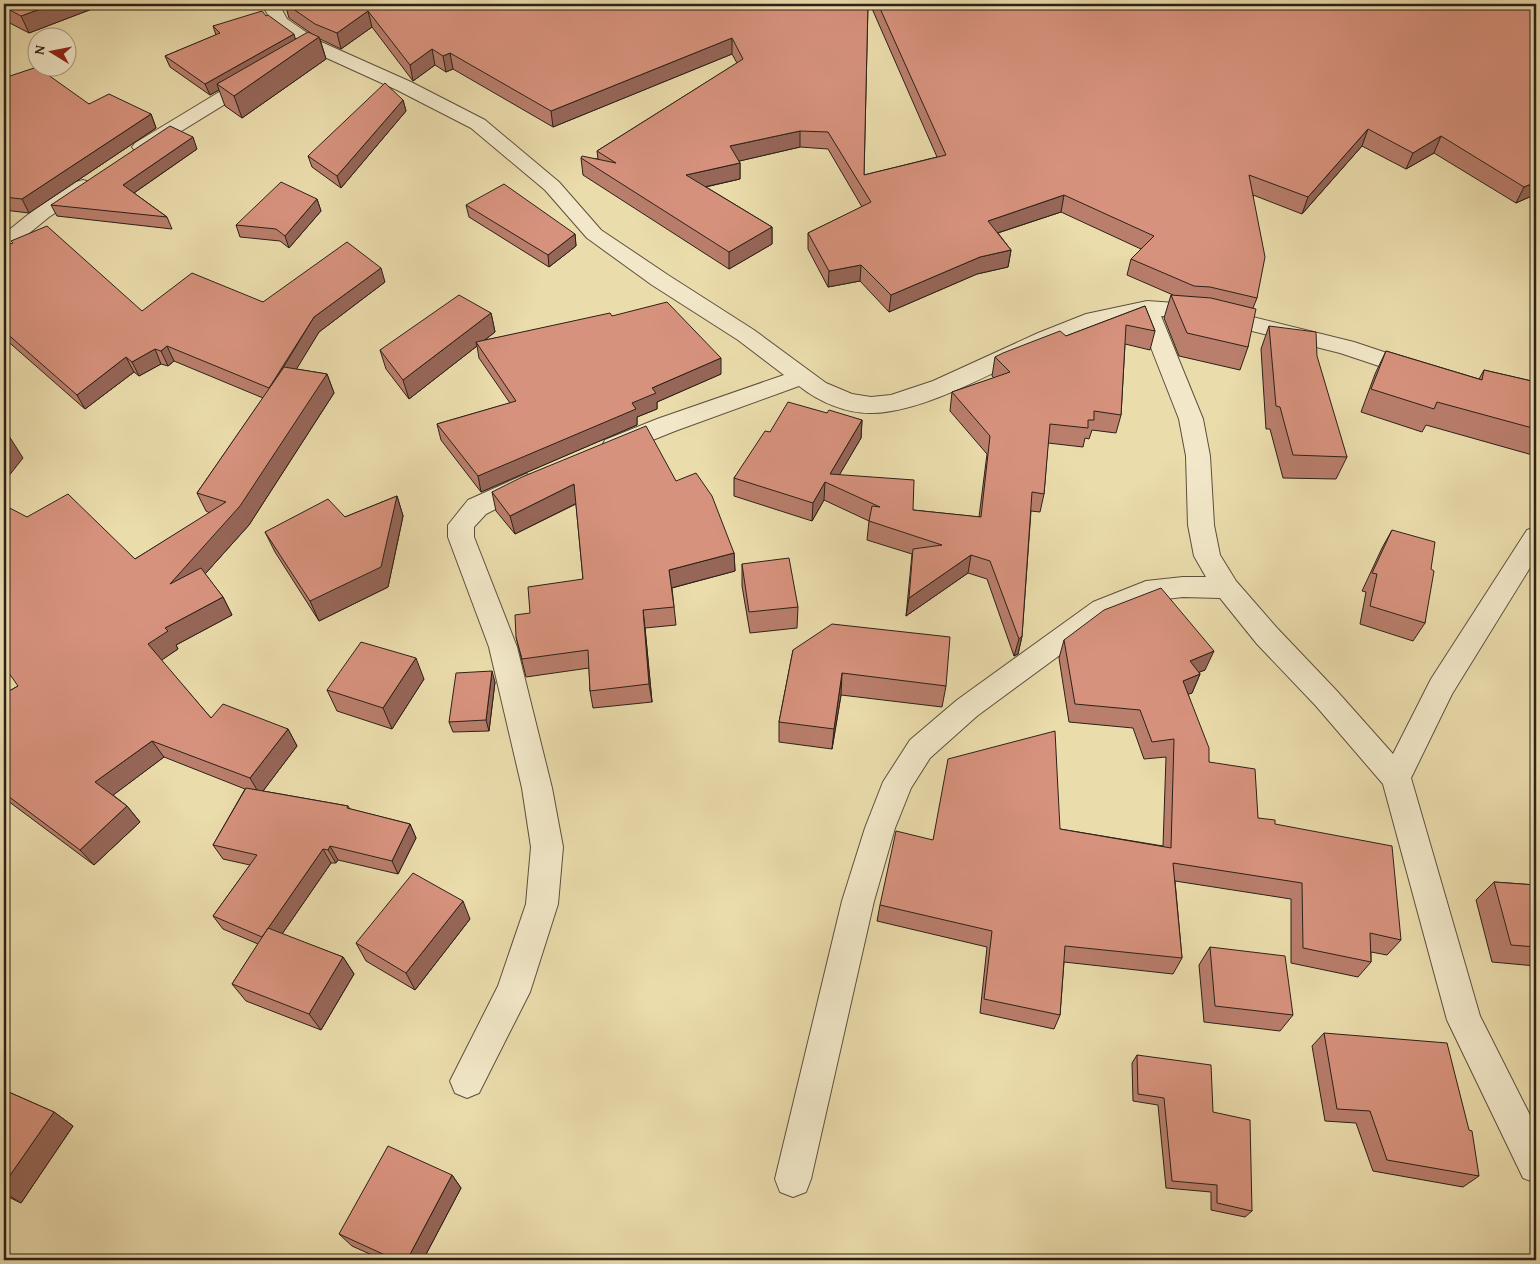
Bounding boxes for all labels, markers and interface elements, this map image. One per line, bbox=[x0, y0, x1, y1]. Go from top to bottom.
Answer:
north arrow bbox=[28, 28, 78, 78]
text: N bbox=[29, 43, 50, 56]

